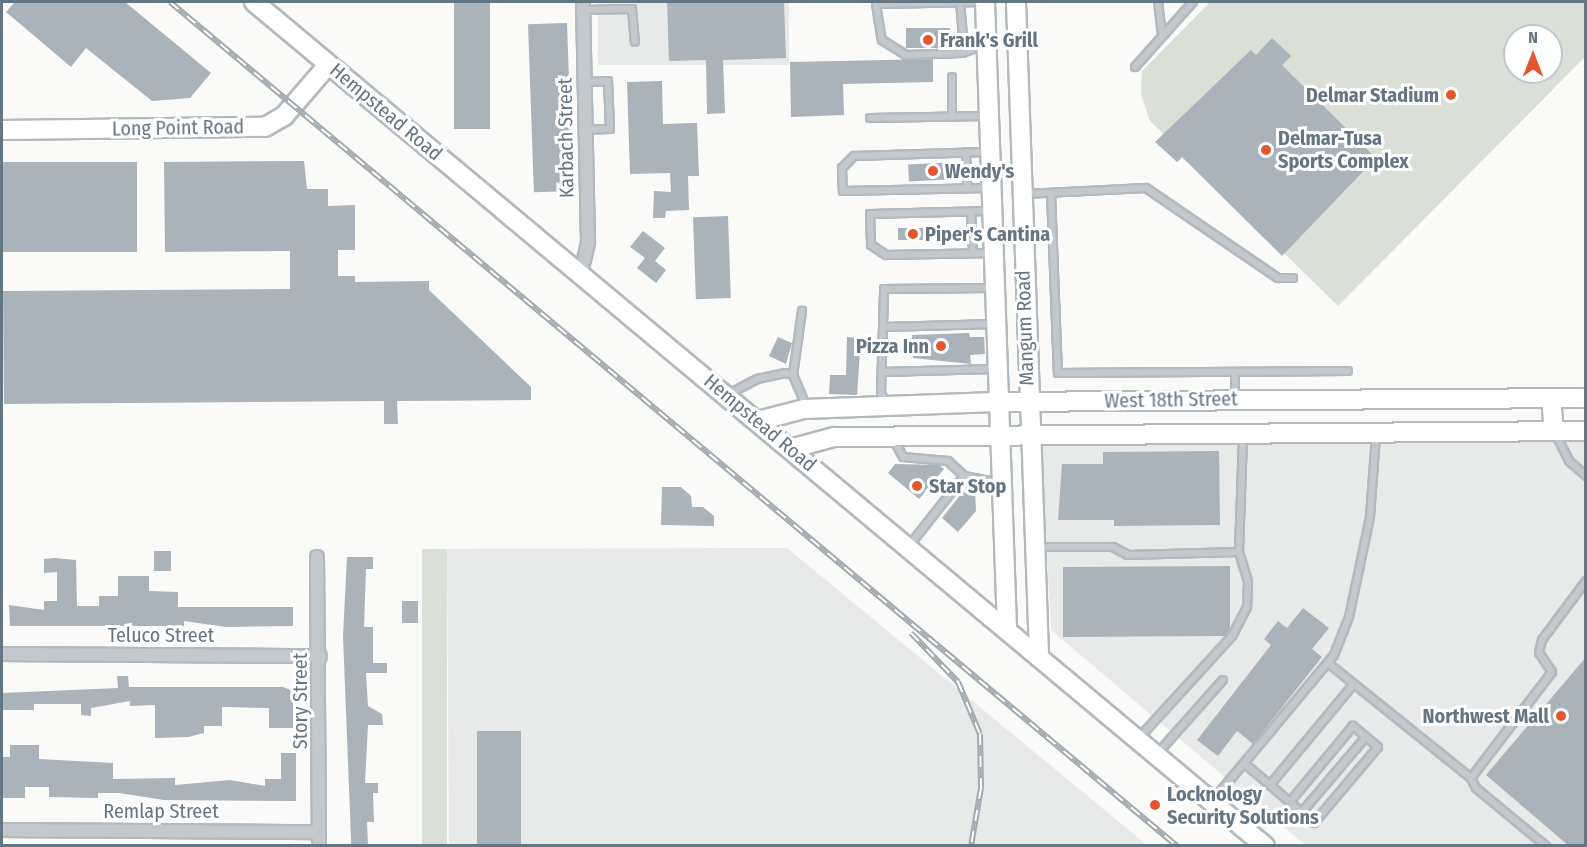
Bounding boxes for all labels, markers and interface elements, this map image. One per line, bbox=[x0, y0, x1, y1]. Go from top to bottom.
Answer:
north arrow bbox=[1503, 24, 1563, 84]
place label: Frank's Grill bbox=[940, 28, 1038, 52]
text: N bbox=[1528, 28, 1538, 47]
marker: Frank's Grill bbox=[921, 33, 935, 47]
street label: Hempstead Road bbox=[325, 58, 447, 166]
street label: Karbach Street bbox=[553, 78, 579, 198]
place label: Delmar Stadium bbox=[1306, 83, 1439, 107]
marker: Delmar Stadium bbox=[1444, 88, 1458, 102]
street label: Long Point Road bbox=[112, 115, 244, 141]
place label: Delmar-Tusa Sports Complex bbox=[1278, 126, 1409, 173]
marker: Delmar-Tusa Sports Complex bbox=[1259, 143, 1273, 157]
place label: Wendy's bbox=[945, 159, 1014, 183]
marker: Wendy's bbox=[926, 164, 940, 178]
place label: Piper's Cantina bbox=[925, 222, 1050, 246]
marker: Piper's Cantina bbox=[906, 227, 920, 241]
street label: Mangum Road bbox=[1011, 270, 1039, 386]
place label: Pizza Inn bbox=[856, 334, 929, 358]
marker: Pizza Inn bbox=[934, 339, 948, 353]
street label: Hempstead Road bbox=[699, 369, 821, 477]
street label: West 18th Street bbox=[1104, 387, 1238, 413]
place label: Star Stop bbox=[929, 474, 1006, 498]
marker: Star Stop bbox=[910, 479, 924, 493]
street label: Teluco Street bbox=[108, 623, 214, 647]
street label: Story Street bbox=[288, 653, 312, 749]
place label: Northwest Mall bbox=[1423, 704, 1549, 728]
marker: Northwest Mall bbox=[1554, 709, 1568, 723]
place label: Locknology Security Solutions bbox=[1167, 782, 1319, 829]
marker: Locknology Security Solutions bbox=[1148, 798, 1162, 812]
street label: Remlap Street bbox=[103, 799, 219, 823]

